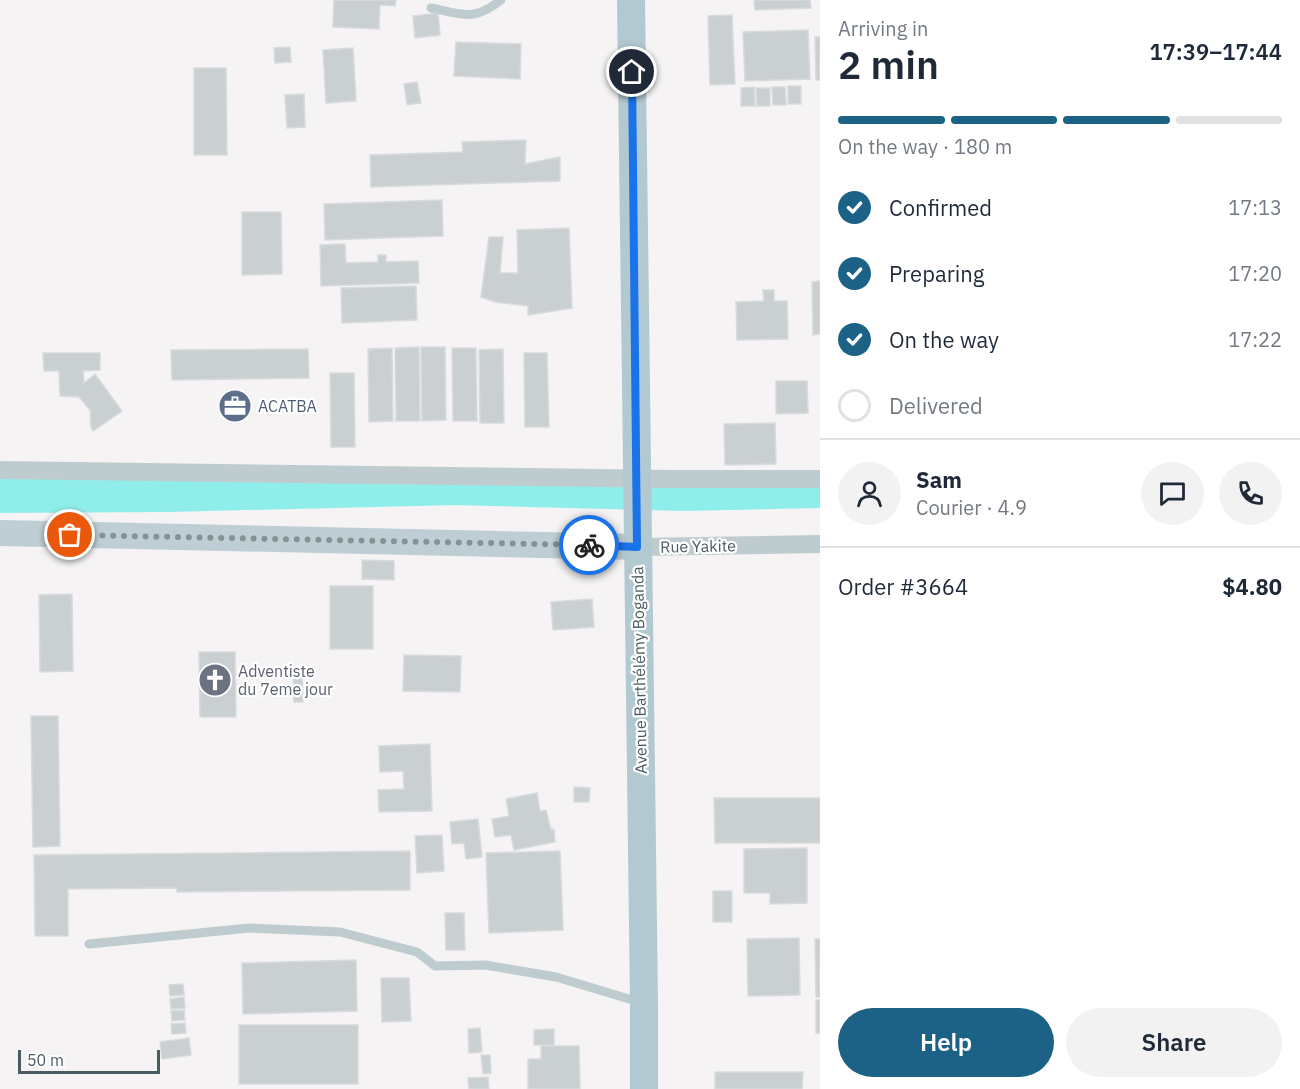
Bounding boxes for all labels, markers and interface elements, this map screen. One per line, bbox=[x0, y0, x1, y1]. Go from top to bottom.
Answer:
text: Arriving in bbox=[838, 15, 928, 42]
text: 17:39–17:44 bbox=[1149, 37, 1282, 66]
text: 2 min bbox=[838, 39, 939, 90]
pin bbox=[606, 46, 657, 97]
icon: home bbox=[615, 55, 648, 88]
text: On the way · 180 m bbox=[838, 133, 1012, 160]
icon: check bbox=[838, 191, 871, 224]
text: Confirmed bbox=[889, 193, 992, 222]
text: 17:13 bbox=[1228, 194, 1282, 221]
icon: check bbox=[838, 257, 871, 290]
text: Preparing bbox=[889, 259, 984, 288]
text: 17:20 bbox=[1228, 260, 1282, 287]
icon: check bbox=[838, 323, 871, 356]
text: On the way bbox=[889, 325, 999, 354]
text: 17:22 bbox=[1228, 326, 1282, 353]
office icon: ACATBA bbox=[217, 388, 253, 424]
text: Delivered bbox=[889, 391, 983, 420]
place label: ACATBA bbox=[258, 396, 317, 416]
button: person bbox=[838, 462, 901, 525]
button: chat bbox=[1141, 462, 1204, 525]
button: phone bbox=[1219, 462, 1282, 525]
text: Sam bbox=[916, 465, 962, 494]
text: Courier · 4.9 bbox=[916, 494, 1027, 521]
pin bbox=[44, 509, 95, 560]
courier bbox=[559, 515, 619, 575]
icon: bag bbox=[53, 518, 86, 551]
icon: bike bbox=[573, 529, 606, 562]
street label: Rue Yakite bbox=[660, 535, 736, 557]
street label: Avenue Barthélémy Boganda bbox=[627, 566, 651, 774]
text: Order #3664 bbox=[838, 572, 968, 601]
text: $4.80 bbox=[1222, 572, 1282, 601]
place label: Adventiste du 7eme jour bbox=[238, 661, 333, 699]
church icon: Adventiste du 7eme jour bbox=[197, 662, 233, 698]
button: Help bbox=[838, 1008, 1054, 1077]
button: Share bbox=[1066, 1008, 1282, 1077]
scale bar bbox=[18, 1047, 160, 1074]
text: 50 m bbox=[27, 1050, 64, 1070]

